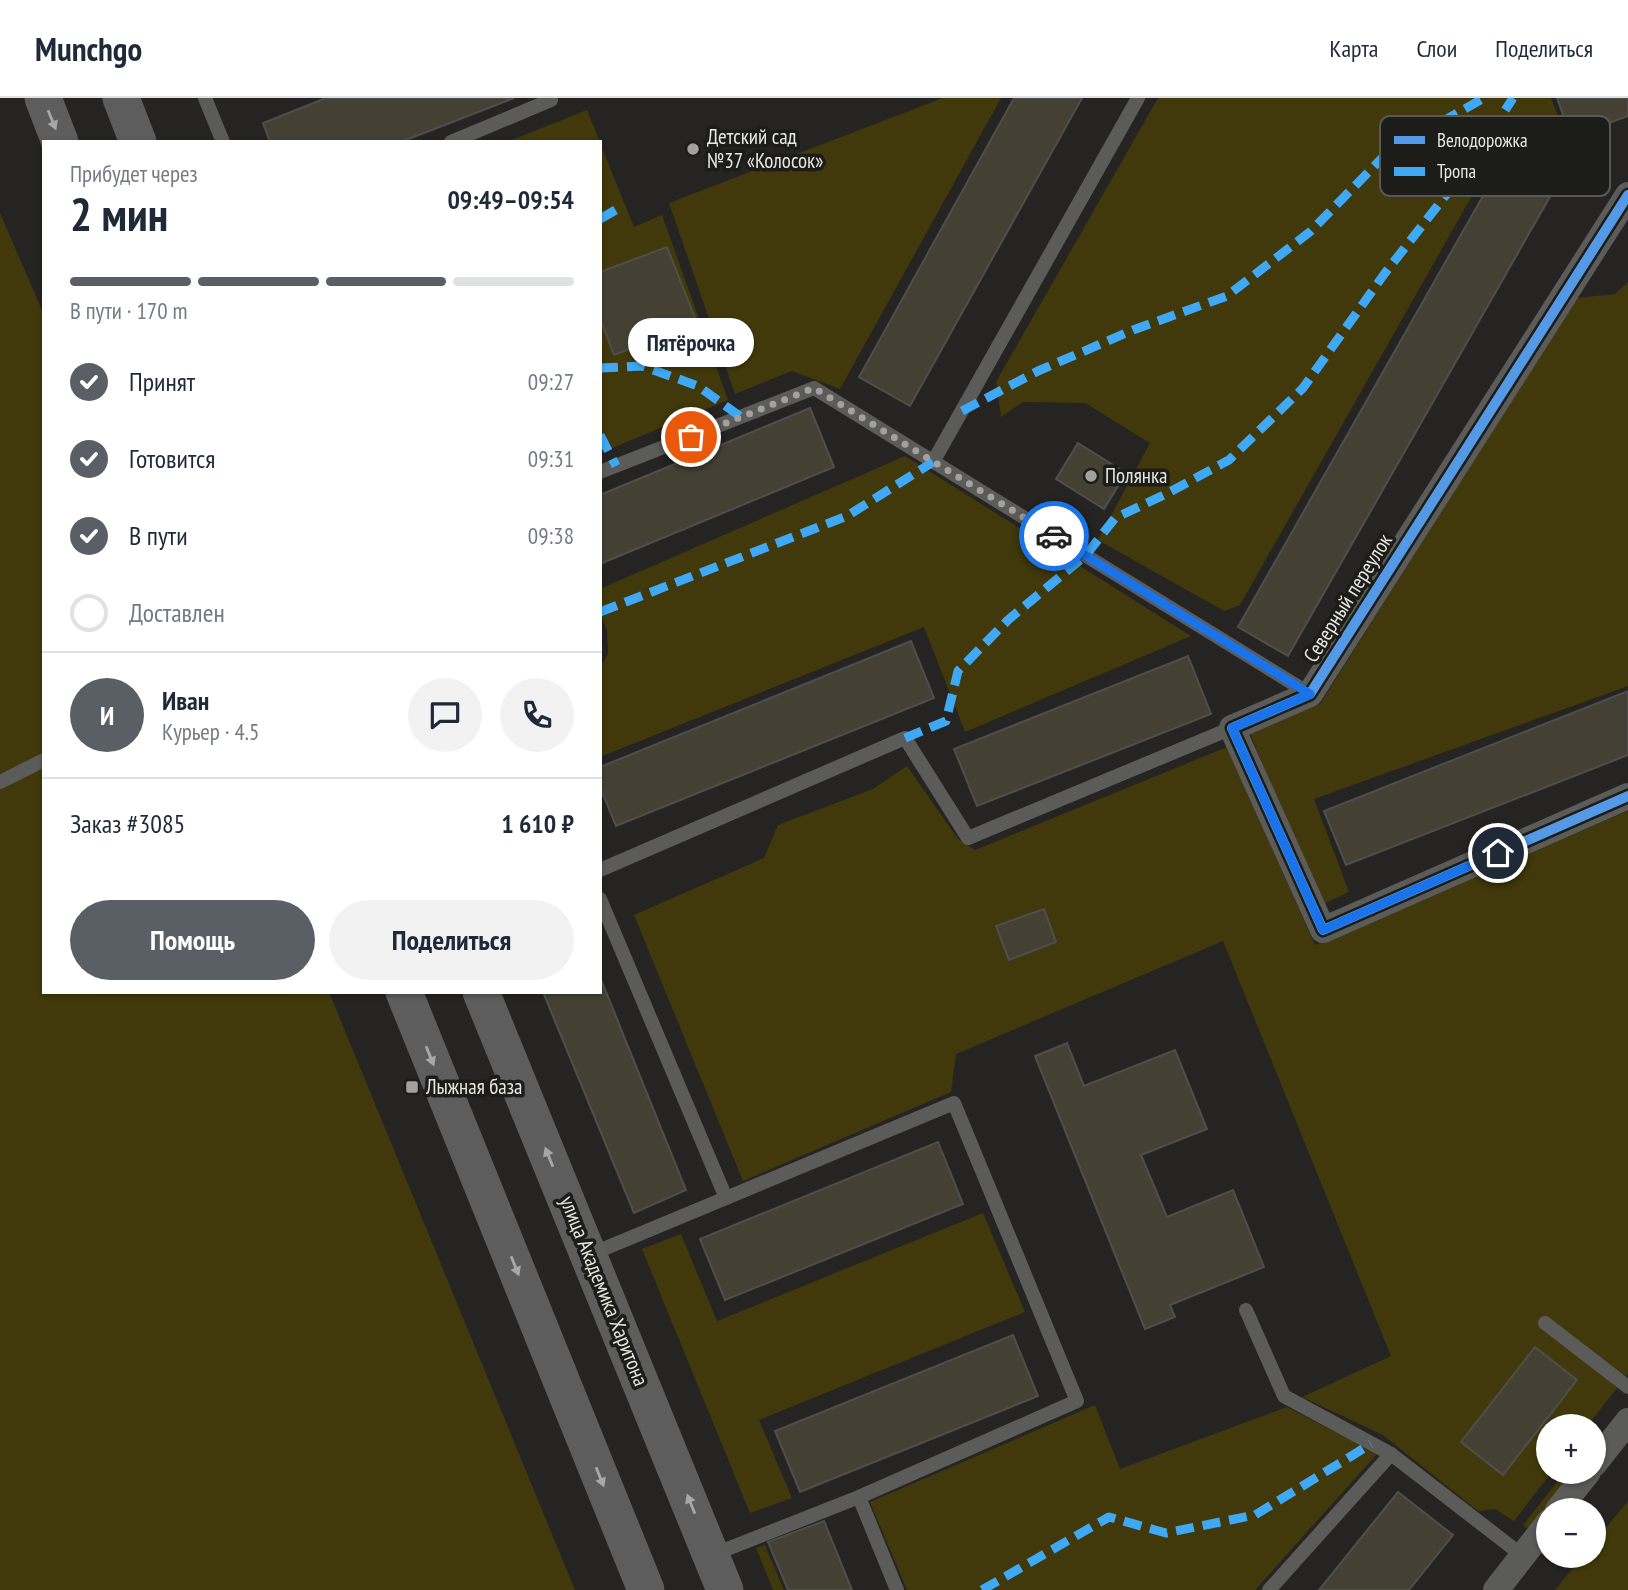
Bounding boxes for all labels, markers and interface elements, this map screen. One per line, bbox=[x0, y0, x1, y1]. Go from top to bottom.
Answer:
text: Munchgo bbox=[35, 27, 142, 70]
text: Карта bbox=[1330, 33, 1378, 64]
text: Слои bbox=[1416, 33, 1457, 64]
text: Поделиться bbox=[1495, 33, 1593, 64]
one-way arrow bbox=[46, 110, 57, 131]
legend bbox=[1380, 116, 1610, 196]
place label: Детский сад №37 «Колосок» bbox=[707, 123, 823, 174]
text: Велодорожка bbox=[1437, 128, 1528, 152]
marker: Детский сад №37 «Колосок» bbox=[685, 141, 701, 157]
text: Прибудет через bbox=[70, 159, 198, 188]
text: Тропа bbox=[1437, 159, 1476, 183]
text: 09:49–09:54 bbox=[447, 183, 574, 216]
text: 2 мин bbox=[70, 184, 168, 244]
text: В пути · 170 m bbox=[70, 296, 187, 325]
callout: Пятёрочка bbox=[628, 318, 754, 367]
text: Пятёрочка bbox=[647, 328, 735, 357]
icon: check bbox=[70, 363, 108, 401]
text: Принят bbox=[129, 365, 195, 398]
text: 09:27 bbox=[528, 367, 574, 396]
pin bbox=[661, 407, 721, 467]
icon: bag bbox=[672, 418, 710, 456]
icon: check bbox=[70, 440, 108, 478]
text: Готовится bbox=[129, 442, 215, 475]
text: 09:31 bbox=[528, 444, 574, 473]
place label: Полянка bbox=[1105, 462, 1167, 489]
marker: Полянка bbox=[1083, 468, 1099, 484]
courier bbox=[1019, 501, 1089, 571]
icon: check bbox=[70, 517, 108, 555]
icon: car bbox=[1035, 517, 1073, 555]
text: В пути bbox=[129, 519, 188, 552]
text: 09:38 bbox=[528, 521, 574, 550]
street label: Северный переулок bbox=[1297, 528, 1398, 667]
text: Доставлен bbox=[129, 596, 225, 629]
button: chat bbox=[408, 678, 482, 752]
button: phone bbox=[500, 678, 574, 752]
text: Иван bbox=[162, 684, 209, 717]
text: И bbox=[100, 699, 114, 732]
text: Курьер · 4.5 bbox=[162, 717, 259, 746]
text: Заказ #3085 bbox=[70, 807, 185, 840]
text: 1 610 ₽ bbox=[501, 807, 574, 840]
pin bbox=[1468, 823, 1528, 883]
icon: home bbox=[1479, 834, 1517, 872]
button: Помощь bbox=[70, 900, 315, 980]
button: Поделиться bbox=[329, 900, 574, 980]
one-way arrow bbox=[424, 1045, 435, 1066]
place label: Лыжная база bbox=[425, 1073, 522, 1100]
marker: Лыжная база bbox=[404, 1079, 420, 1095]
one-way arrow bbox=[543, 1147, 554, 1168]
street label: улица Академика Харитона bbox=[554, 1192, 655, 1390]
one-way arrow bbox=[509, 1256, 520, 1277]
map controls bbox=[1536, 1414, 1606, 1568]
button: + bbox=[1536, 1414, 1606, 1484]
one-way arrow bbox=[595, 1467, 606, 1488]
one-way arrow bbox=[685, 1493, 696, 1514]
button: − bbox=[1536, 1498, 1606, 1568]

